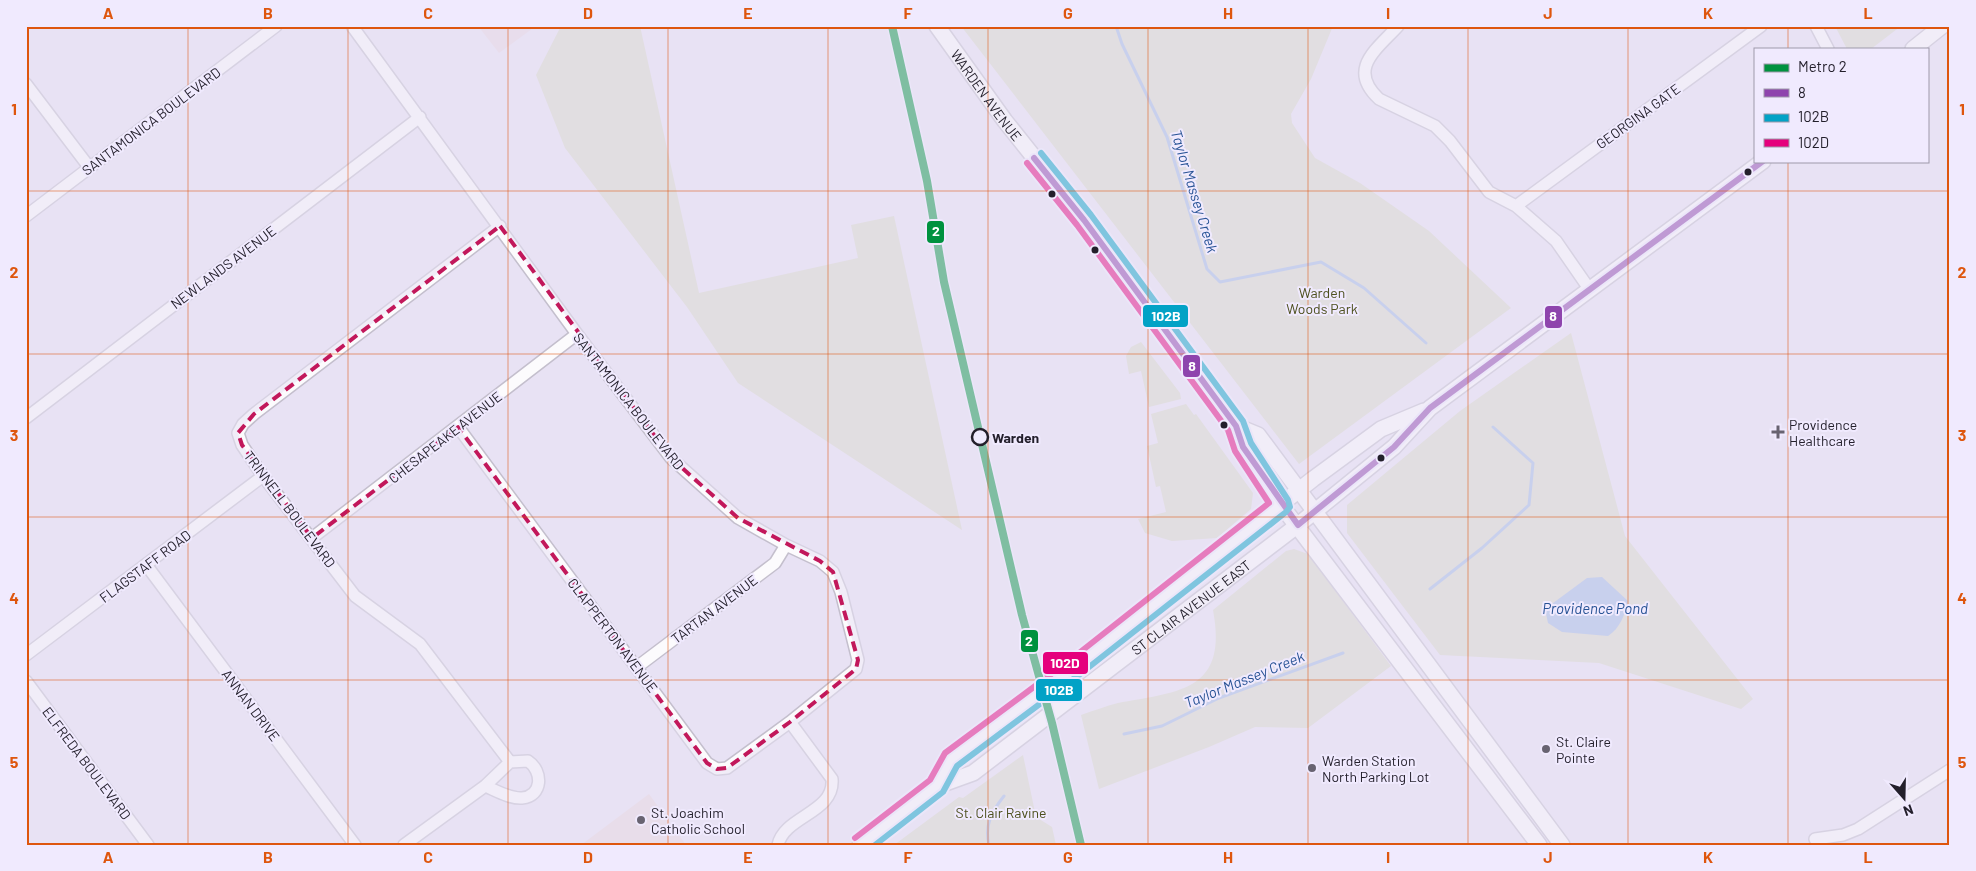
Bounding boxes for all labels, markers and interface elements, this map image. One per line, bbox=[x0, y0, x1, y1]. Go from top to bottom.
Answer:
text: A bbox=[103, 3, 114, 22]
text: B bbox=[263, 3, 273, 22]
text: C bbox=[423, 3, 433, 22]
text: D bbox=[583, 3, 593, 22]
text: E bbox=[743, 3, 753, 22]
text: F bbox=[904, 3, 913, 22]
text: G bbox=[1063, 3, 1073, 22]
text: H bbox=[1223, 3, 1233, 22]
text: I bbox=[1386, 3, 1390, 22]
text: J bbox=[1543, 3, 1553, 22]
text: K bbox=[1703, 3, 1713, 22]
text: L bbox=[1863, 3, 1873, 22]
street label: WARDEN AVENUE bbox=[948, 46, 1026, 144]
legend bbox=[1754, 48, 1928, 162]
text: Metro 2 bbox=[1798, 57, 1847, 75]
street label: SANTAMONICA BOULEVARD bbox=[78, 63, 224, 179]
street label: GEORGINA GATE bbox=[1593, 80, 1683, 152]
text: 8 bbox=[1798, 83, 1806, 101]
text: 1 bbox=[11, 99, 17, 118]
text: 1 bbox=[1959, 99, 1965, 118]
text: 102B bbox=[1798, 107, 1829, 125]
water label: Taylor Massey Creek bbox=[1168, 127, 1222, 255]
text: 102D bbox=[1798, 133, 1829, 151]
unlabelled marker bbox=[1743, 167, 1753, 177]
unlabelled marker bbox=[1047, 189, 1057, 199]
line badge: 2 bbox=[926, 220, 945, 244]
street label: NEWLANDS AVENUE bbox=[167, 222, 279, 312]
text: 2 bbox=[932, 222, 940, 239]
unlabelled marker bbox=[1090, 245, 1100, 255]
text: 2 bbox=[10, 262, 19, 281]
text: 2 bbox=[1958, 262, 1967, 281]
park label: Warden Woods Park bbox=[1286, 284, 1358, 317]
line badge: 102B bbox=[1142, 304, 1189, 328]
line badge: 8 bbox=[1544, 305, 1563, 329]
text: 102B bbox=[1151, 307, 1181, 324]
text: 8 bbox=[1549, 307, 1557, 324]
street label: SANTAMONICA BOULEVARD bbox=[570, 329, 688, 473]
line badge: 8 bbox=[1182, 354, 1201, 378]
text: 8 bbox=[1188, 357, 1196, 374]
street label: CHESAPEAKE AVENUE bbox=[385, 387, 505, 487]
place label: Providence Healthcare bbox=[1789, 416, 1857, 449]
unlabelled marker bbox=[1219, 420, 1229, 430]
text: 3 bbox=[10, 425, 18, 444]
marker: Providence Healthcare bbox=[1771, 425, 1785, 439]
text: 3 bbox=[1958, 425, 1966, 444]
marker: Warden bbox=[971, 428, 989, 446]
place label: Warden bbox=[992, 429, 1039, 446]
street label: TRINNELL BOULEVARD bbox=[241, 447, 339, 571]
unlabelled marker bbox=[1376, 453, 1386, 463]
street label: FLAGSTAFF ROAD bbox=[96, 526, 194, 606]
street label: ST CLAIR AVENUE EAST bbox=[1127, 556, 1254, 658]
street label: TARTAN AVENUE bbox=[668, 571, 760, 647]
street label: CLAPPERTON AVENUE bbox=[564, 574, 662, 696]
text: 4 bbox=[9, 588, 19, 607]
text: 4 bbox=[1957, 588, 1967, 607]
water label: Providence Pond bbox=[1542, 599, 1648, 617]
line badge: 2 bbox=[1020, 629, 1039, 653]
text: 2 bbox=[1025, 632, 1033, 649]
water label: Taylor Massey Creek bbox=[1181, 646, 1307, 711]
line badge: 102D bbox=[1042, 651, 1089, 675]
text: 102D bbox=[1050, 654, 1080, 671]
street label: ANNAN DRIVE bbox=[219, 666, 283, 744]
line badge: 102B bbox=[1035, 678, 1083, 702]
text: 102B bbox=[1044, 681, 1074, 698]
street label: ELFREDA BOULEVARD bbox=[39, 703, 135, 823]
place label: St. Claire Pointe bbox=[1556, 733, 1611, 766]
marker: St. Claire Pointe bbox=[1540, 743, 1552, 755]
text: 5 bbox=[10, 752, 19, 771]
place label: Warden Station North Parking Lot bbox=[1322, 752, 1429, 785]
text: 5 bbox=[1958, 752, 1967, 771]
marker: Warden Station North Parking Lot bbox=[1306, 762, 1318, 774]
north arrow bbox=[1878, 774, 1928, 824]
text: N bbox=[1901, 801, 1916, 820]
place label: St. Joachim Catholic School bbox=[651, 804, 745, 837]
park label: St. Clair Ravine bbox=[955, 804, 1047, 821]
marker: St. Joachim Catholic School bbox=[635, 814, 647, 826]
text: A bbox=[103, 847, 114, 866]
text: B bbox=[263, 847, 273, 866]
text: C bbox=[423, 847, 433, 866]
text: D bbox=[583, 847, 593, 866]
text: E bbox=[743, 847, 753, 866]
text: F bbox=[904, 847, 913, 866]
text: G bbox=[1063, 847, 1073, 866]
text: H bbox=[1223, 847, 1233, 866]
text: I bbox=[1386, 847, 1390, 866]
text: J bbox=[1543, 847, 1553, 866]
text: K bbox=[1703, 847, 1713, 866]
text: L bbox=[1863, 847, 1873, 866]

